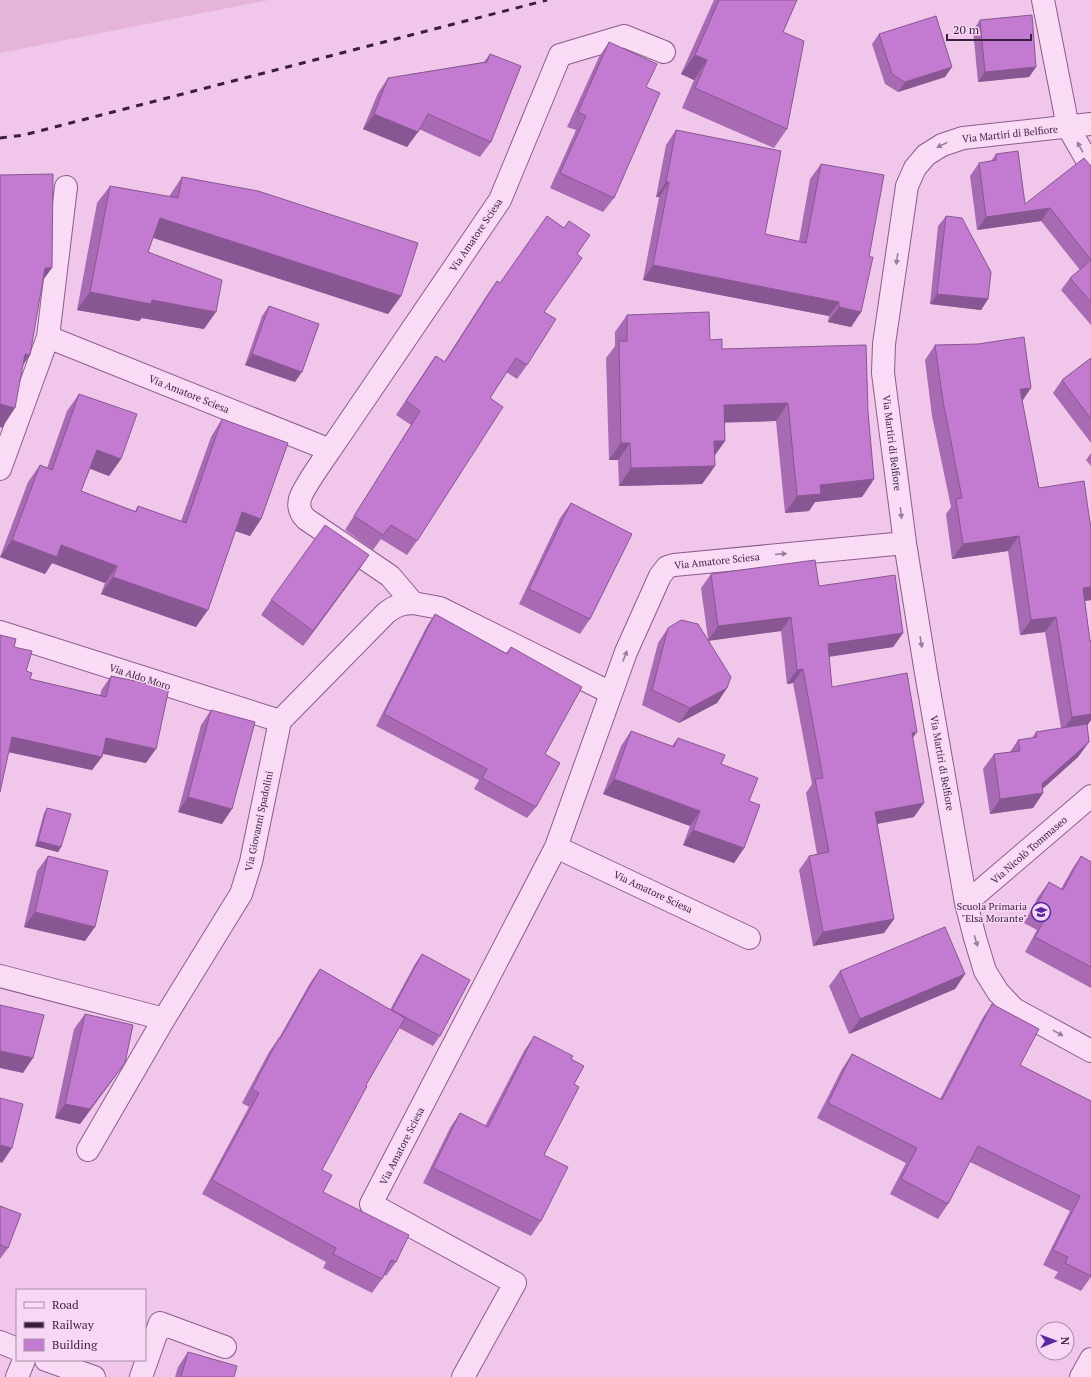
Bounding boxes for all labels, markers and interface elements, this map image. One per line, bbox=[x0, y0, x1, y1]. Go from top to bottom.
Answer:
scale bar bbox=[947, 16, 1031, 42]
text: 20 m bbox=[953, 22, 980, 37]
street label: Via Martiri di Belfiore bbox=[961, 122, 1059, 146]
one-way arrow bbox=[1076, 141, 1083, 153]
one-way arrow bbox=[937, 142, 948, 148]
street label: Via Amatore Sciesa bbox=[447, 196, 505, 274]
one-way arrow bbox=[894, 253, 900, 266]
street label: Via Amatore Sciesa bbox=[147, 372, 231, 416]
street label: Via Martiri di Belfiore bbox=[880, 394, 904, 492]
one-way arrow bbox=[898, 507, 904, 519]
street label: Via Amatore Sciesa bbox=[674, 550, 760, 572]
one-way arrow bbox=[775, 551, 787, 558]
one-way arrow bbox=[918, 636, 924, 648]
one-way arrow bbox=[622, 650, 628, 662]
street label: Via Aldo Moro bbox=[108, 661, 173, 693]
street label: Via Martiri di Belfiore bbox=[927, 714, 957, 812]
street label: Via Giovanni Spadolini bbox=[242, 770, 276, 872]
street label: Via Nicolò Tommaseo bbox=[988, 813, 1070, 887]
street label: Via Amatore Sciesa bbox=[611, 868, 695, 916]
place label: Scuola Primaria "Elsa Morante" bbox=[957, 900, 1027, 925]
school or university icon: Scuola Primaria "Elsa Morante" bbox=[1030, 901, 1052, 923]
one-way arrow bbox=[973, 935, 979, 947]
one-way arrow bbox=[1052, 1030, 1064, 1037]
street label: Via Amatore Sciesa bbox=[377, 1105, 427, 1187]
legend bbox=[16, 1289, 146, 1361]
text: Road bbox=[52, 1297, 79, 1312]
text: Railway bbox=[52, 1317, 95, 1332]
north arrow bbox=[1035, 1321, 1075, 1361]
text: Building bbox=[52, 1337, 98, 1352]
text: N bbox=[1058, 1337, 1072, 1346]

